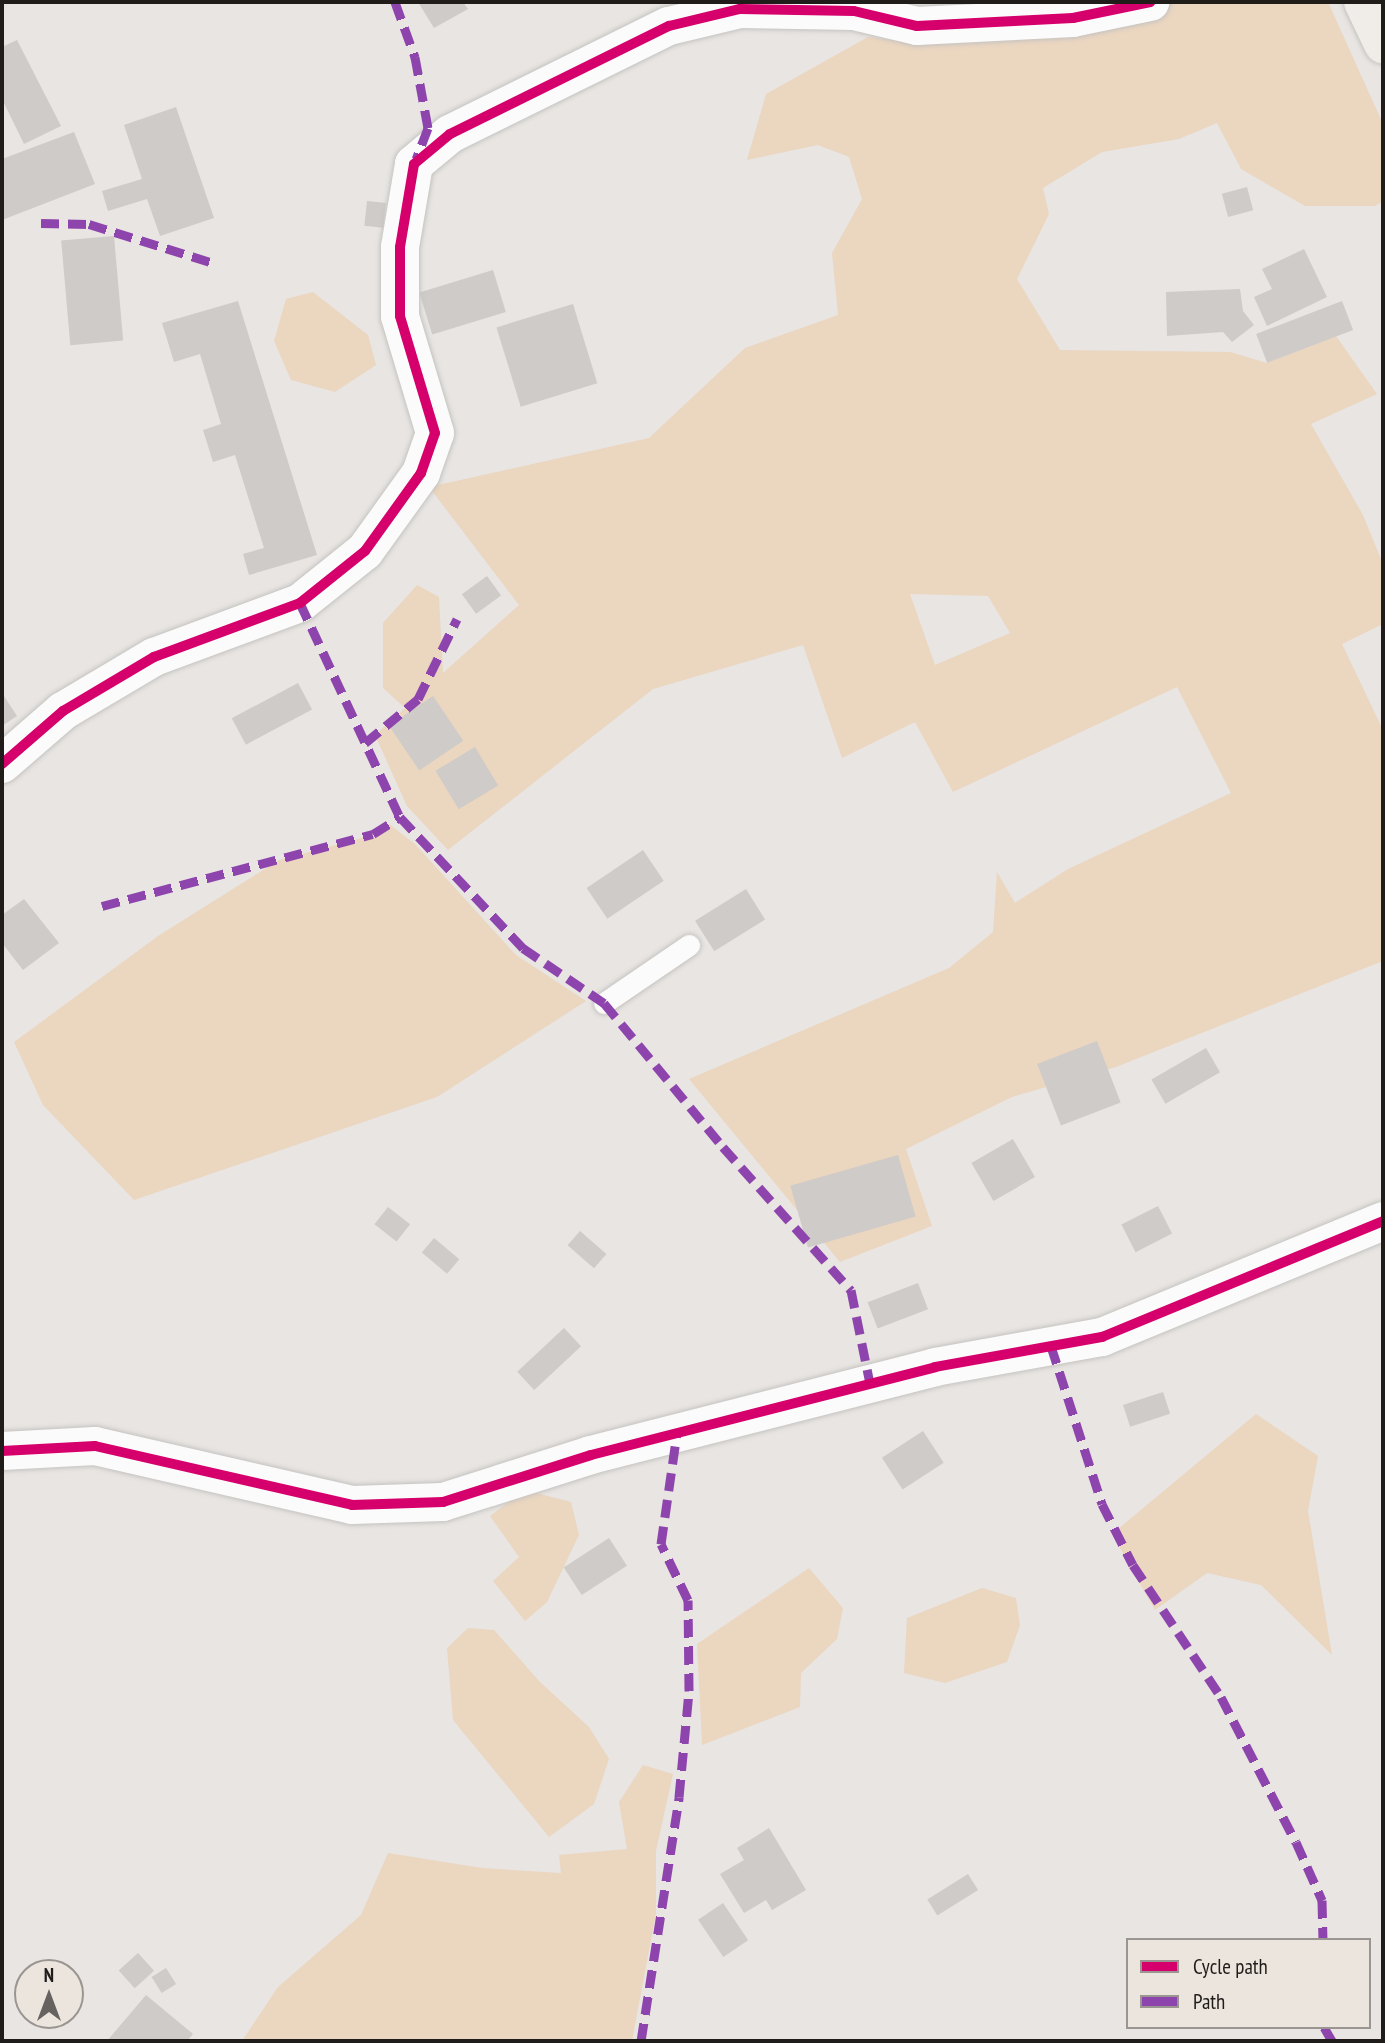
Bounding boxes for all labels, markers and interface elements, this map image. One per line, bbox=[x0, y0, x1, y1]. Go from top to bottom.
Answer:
legend bbox=[1126, 1938, 1371, 2029]
text: Cycle path bbox=[1193, 1953, 1268, 1980]
north arrow bbox=[14, 1959, 84, 2029]
text: N bbox=[44, 1963, 54, 1987]
text: Path bbox=[1193, 1988, 1225, 2015]

